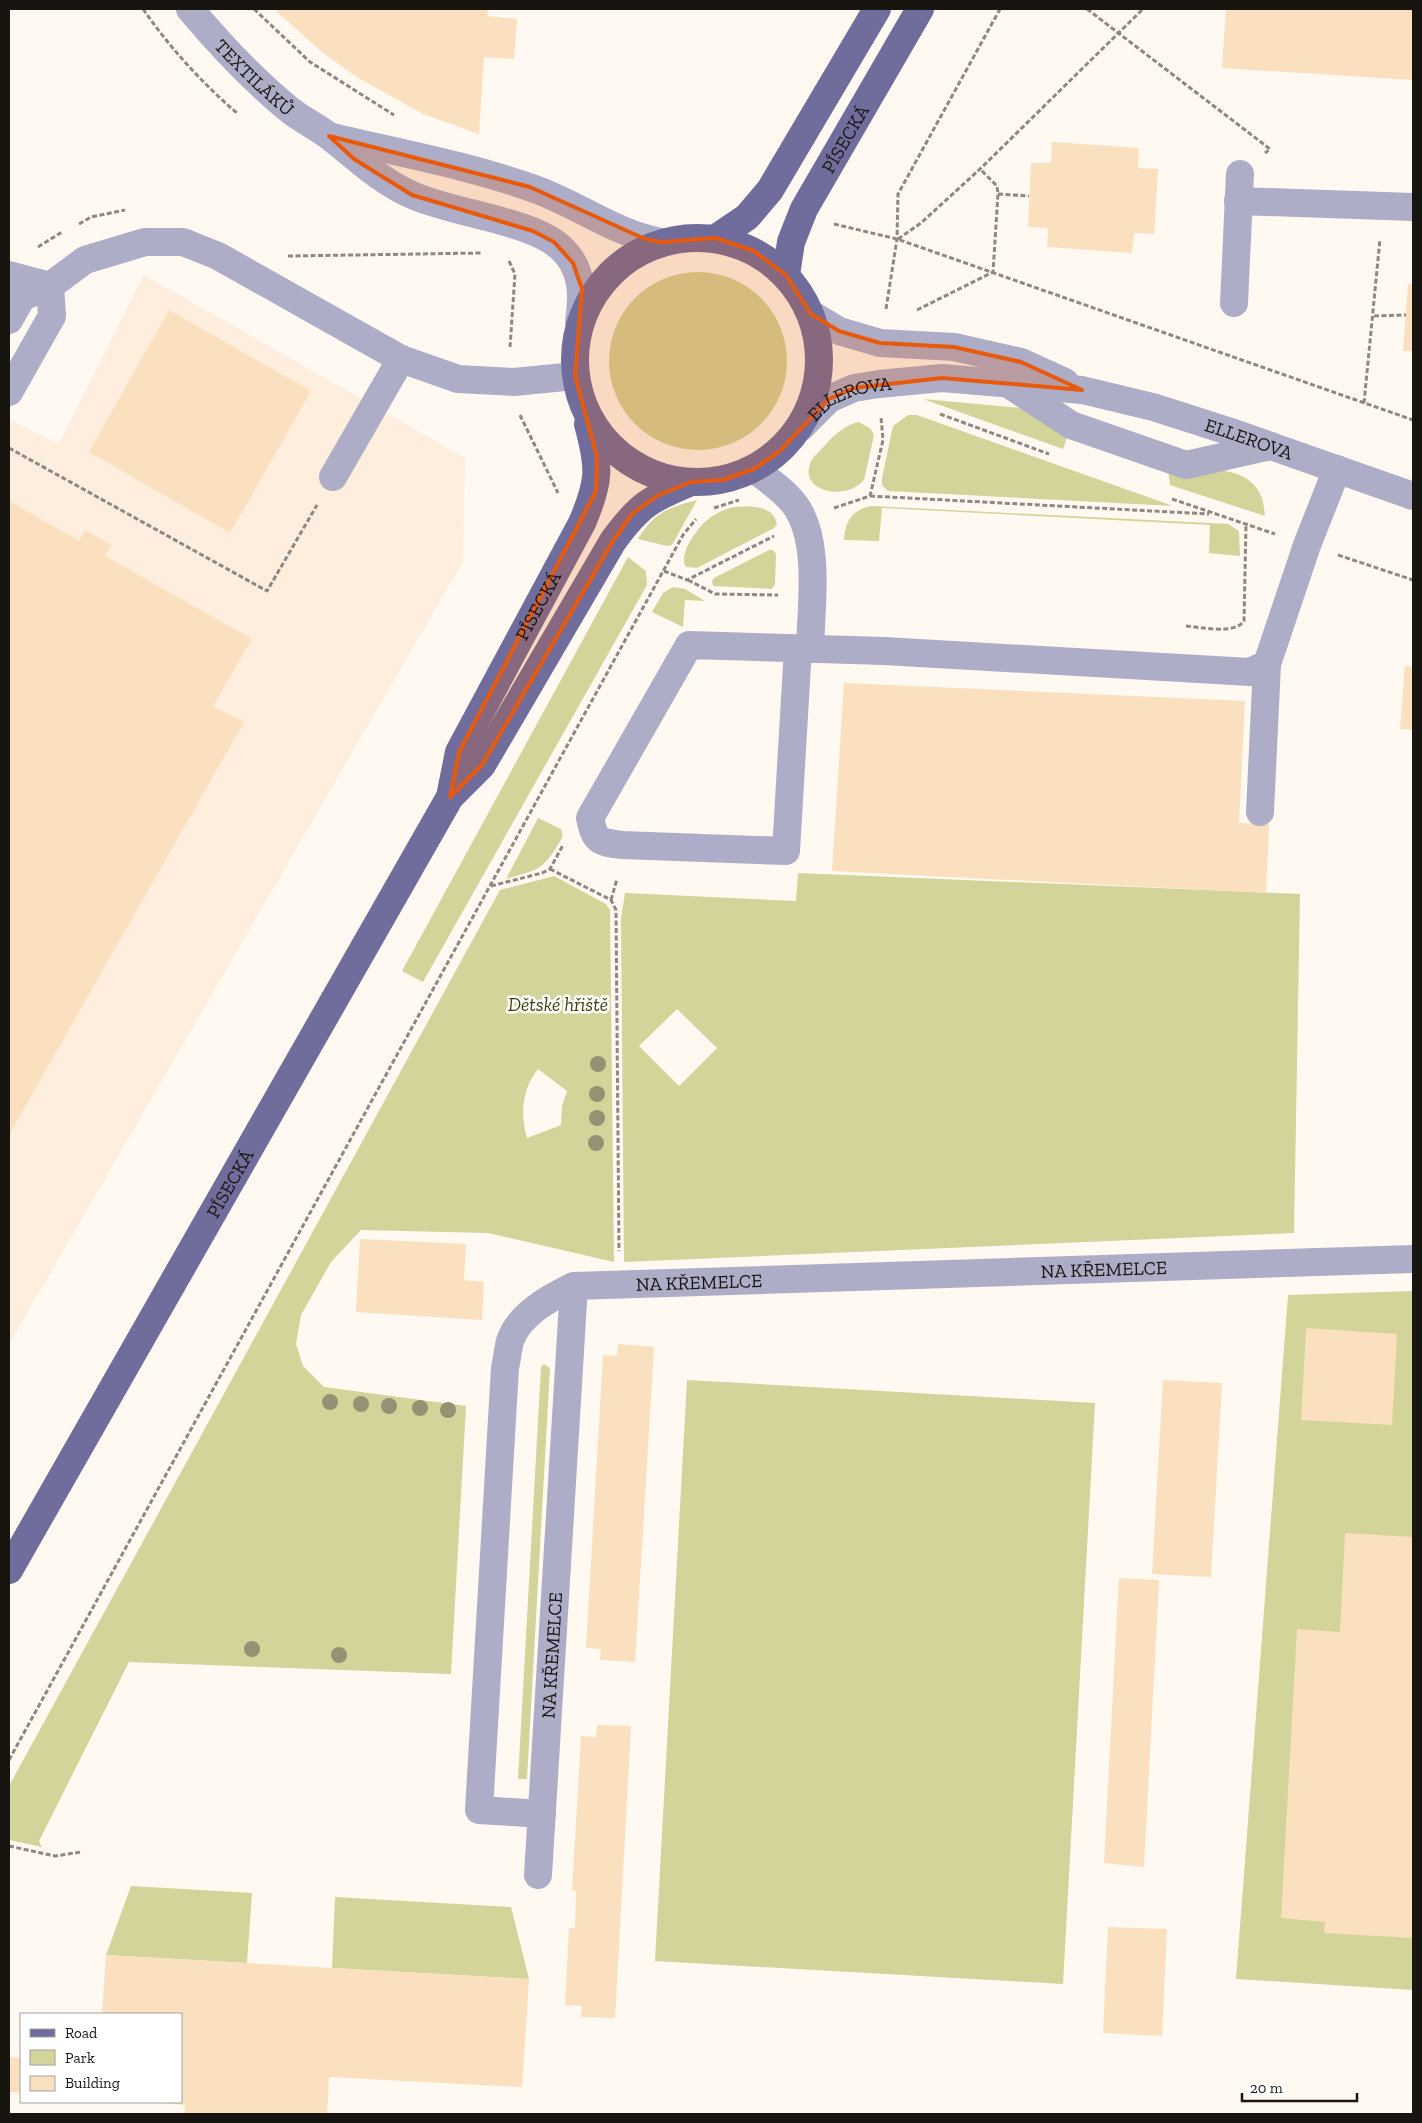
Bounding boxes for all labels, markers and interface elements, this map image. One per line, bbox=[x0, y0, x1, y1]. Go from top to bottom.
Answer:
street label: TEXTILÁKŮ bbox=[210, 34, 299, 121]
street label: PÍSECKÁ bbox=[816, 100, 874, 177]
street label: ELLEROVA bbox=[803, 372, 893, 426]
street label: ELLEROVA bbox=[1202, 413, 1296, 465]
street label: PÍSECKÁ bbox=[510, 567, 566, 644]
park label: Dětské hřiště bbox=[508, 993, 608, 1016]
street label: PÍSECKÁ bbox=[201, 1145, 259, 1222]
street label: NA KŘEMELCE bbox=[1040, 1256, 1167, 1283]
street label: NA KŘEMELCE bbox=[635, 1269, 763, 1296]
street label: NA KŘEMELCE bbox=[537, 1592, 567, 1719]
legend bbox=[20, 2013, 182, 2103]
text: Road bbox=[65, 2024, 98, 2042]
text: Park bbox=[65, 2049, 95, 2067]
scale bar bbox=[1242, 2070, 1357, 2102]
text: Building bbox=[65, 2074, 120, 2092]
text: 20 m bbox=[1250, 2079, 1283, 2097]

